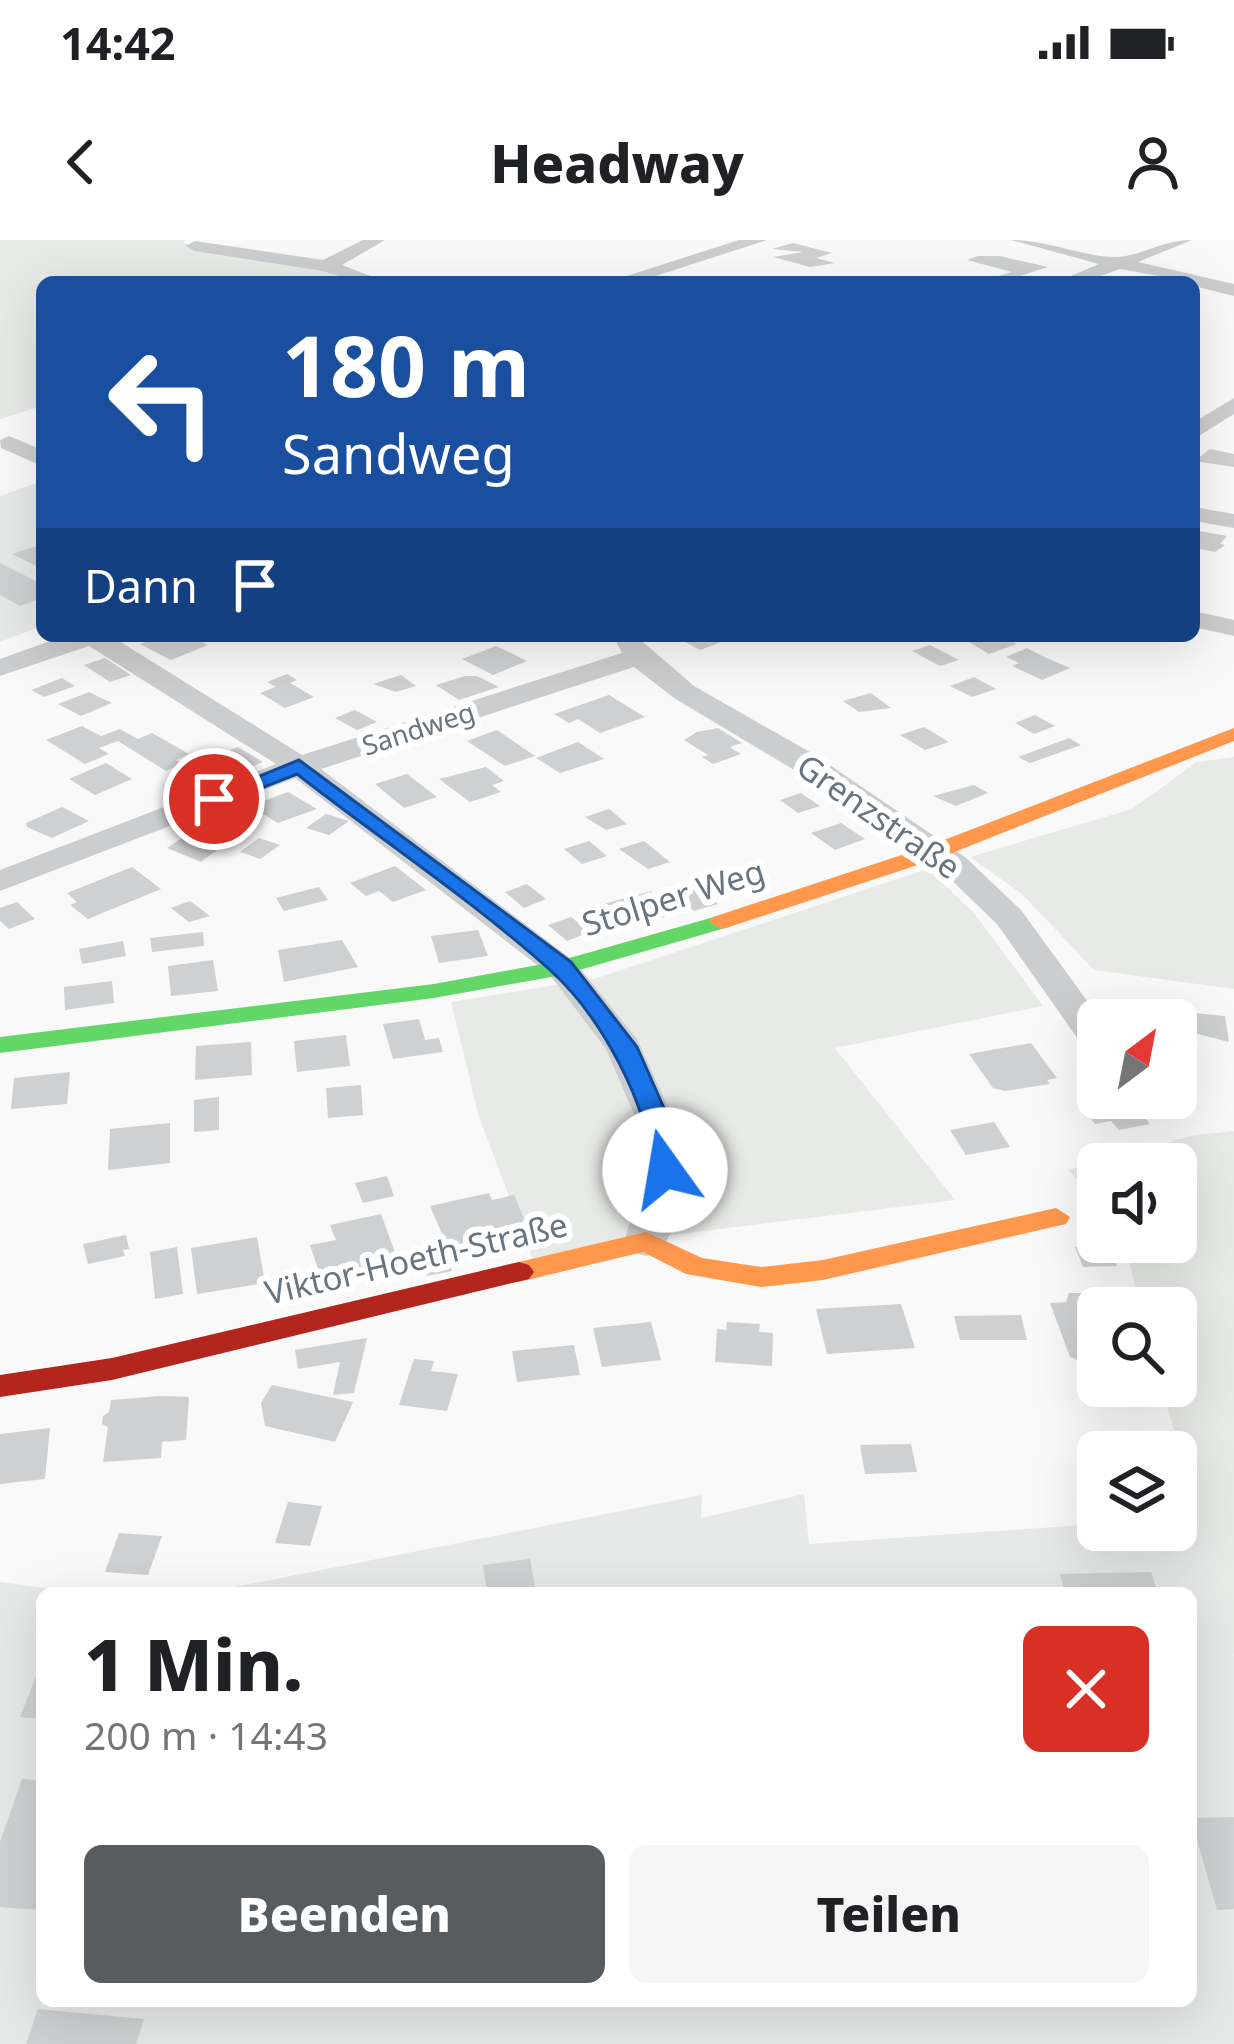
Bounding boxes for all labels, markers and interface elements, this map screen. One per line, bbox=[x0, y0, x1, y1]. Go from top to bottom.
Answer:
text: 14:42 bbox=[60, 12, 176, 73]
text: Headway bbox=[490, 125, 744, 199]
icon: back bbox=[48, 129, 114, 195]
icon: person bbox=[1120, 129, 1186, 195]
text: 180 m bbox=[282, 307, 530, 422]
icon: left bbox=[84, 324, 240, 480]
text: Sandweg bbox=[282, 416, 515, 490]
icon: arrive bbox=[222, 552, 288, 618]
text: Dann bbox=[84, 555, 198, 616]
street label: Sandweg bbox=[357, 692, 479, 764]
street label: Grenzstraße bbox=[788, 743, 970, 889]
pin bbox=[163, 748, 265, 850]
icon: arrive bbox=[181, 766, 247, 832]
street label: Stolper Weg bbox=[576, 848, 770, 946]
north arrow bbox=[1077, 999, 1197, 1119]
map controls bbox=[1077, 999, 1197, 1551]
position arrow bbox=[602, 1107, 728, 1233]
button: sound bbox=[1077, 1143, 1197, 1263]
street label: Viktor-Hoeth-Straße bbox=[260, 1201, 572, 1315]
button: search bbox=[1077, 1287, 1197, 1407]
button: layers bbox=[1077, 1431, 1197, 1551]
text: 1 Min. bbox=[84, 1614, 303, 1712]
button: close bbox=[1023, 1626, 1149, 1752]
text: 200 m · 14:43 bbox=[84, 1708, 328, 1761]
button: Beenden bbox=[84, 1845, 605, 1983]
button: Teilen bbox=[629, 1845, 1149, 1983]

